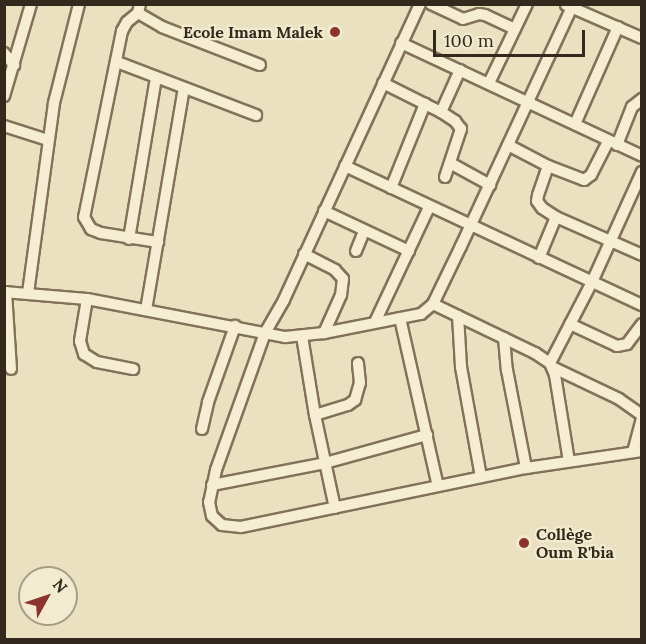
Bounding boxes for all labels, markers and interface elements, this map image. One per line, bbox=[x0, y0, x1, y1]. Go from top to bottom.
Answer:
scale bar bbox=[436, 18, 588, 56]
place label: Ecole Imam Malek bbox=[183, 22, 323, 42]
marker: Ecole Imam Malek bbox=[328, 25, 342, 39]
text: 100 m bbox=[444, 29, 494, 52]
place label: Collège Oum R'bia bbox=[536, 524, 614, 562]
marker: Collège Oum R'bia bbox=[517, 536, 531, 550]
north arrow bbox=[18, 566, 78, 626]
text: N bbox=[49, 575, 72, 597]

